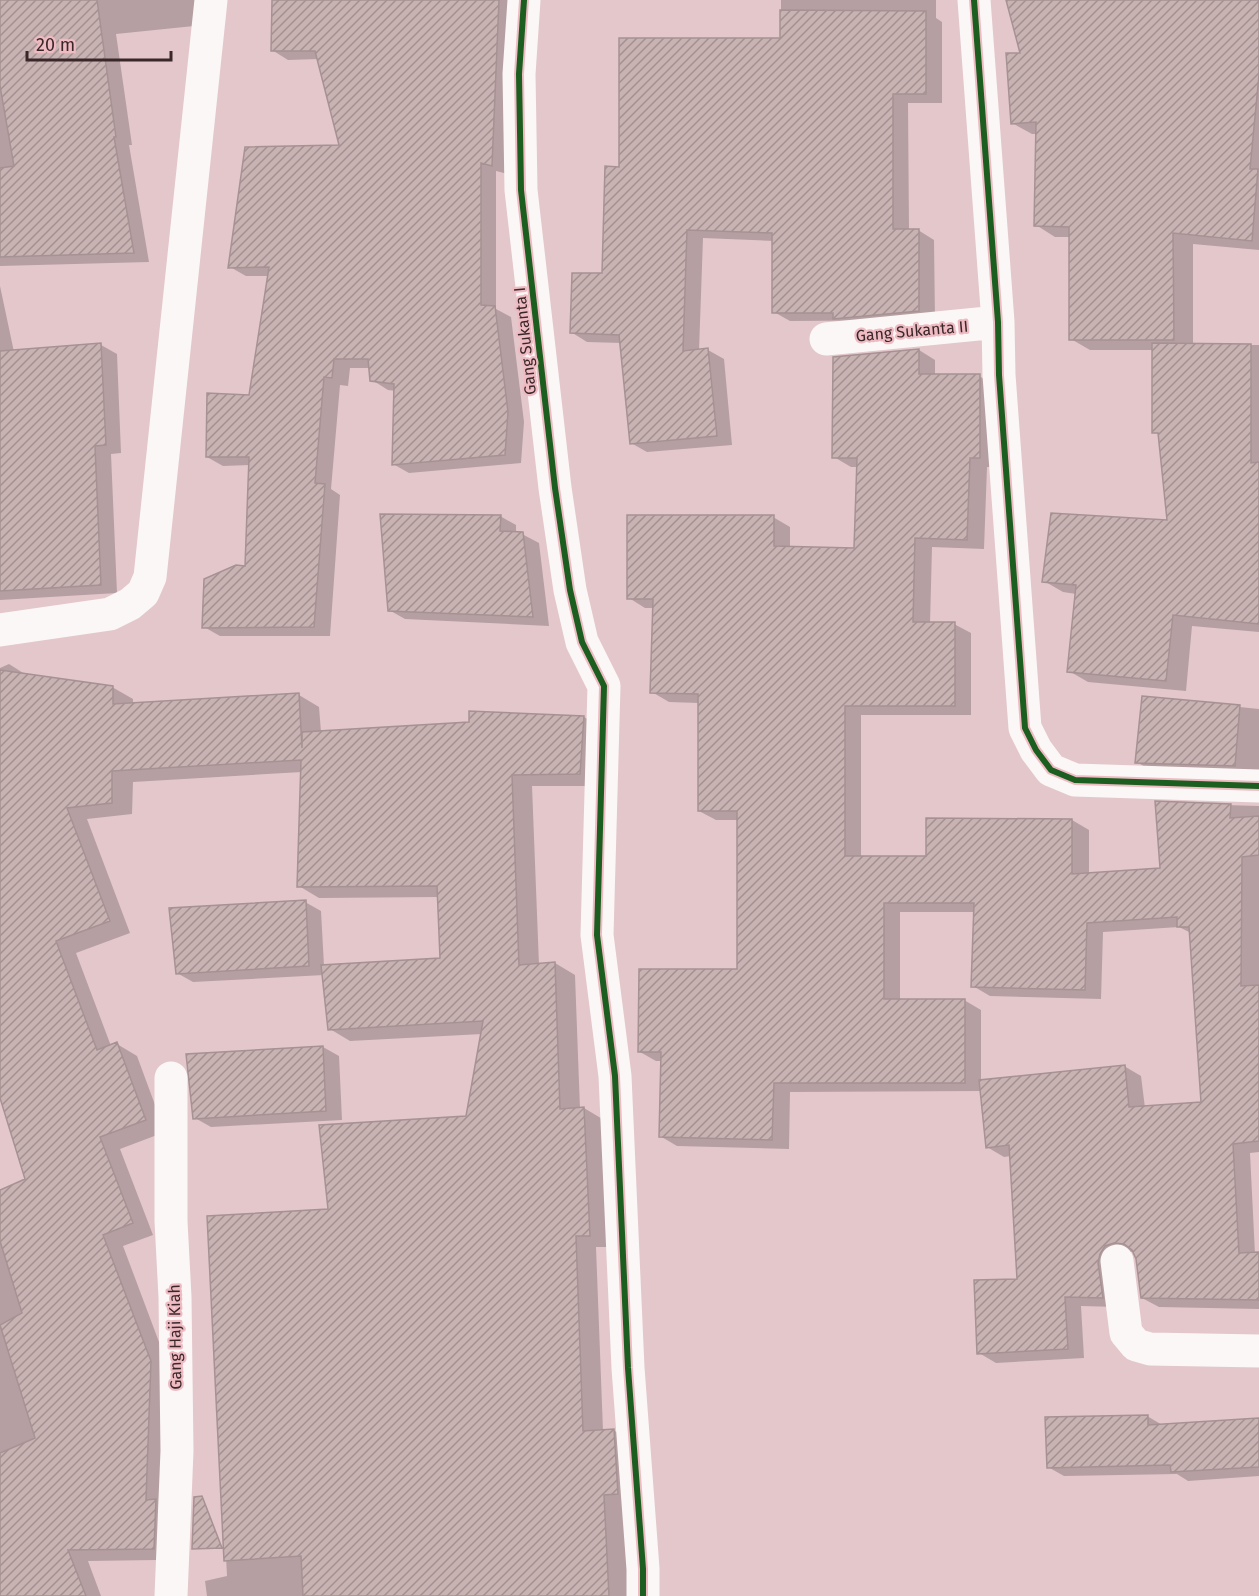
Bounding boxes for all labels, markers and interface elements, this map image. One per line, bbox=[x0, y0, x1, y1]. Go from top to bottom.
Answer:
scale bar bbox=[27, 24, 171, 62]
text: 20 m bbox=[36, 34, 75, 56]
street label: Gang Sukanta I bbox=[510, 286, 540, 396]
street label: Gang Sukanta II bbox=[855, 317, 969, 345]
street label: Gang Haji Kiah bbox=[165, 1284, 185, 1390]

